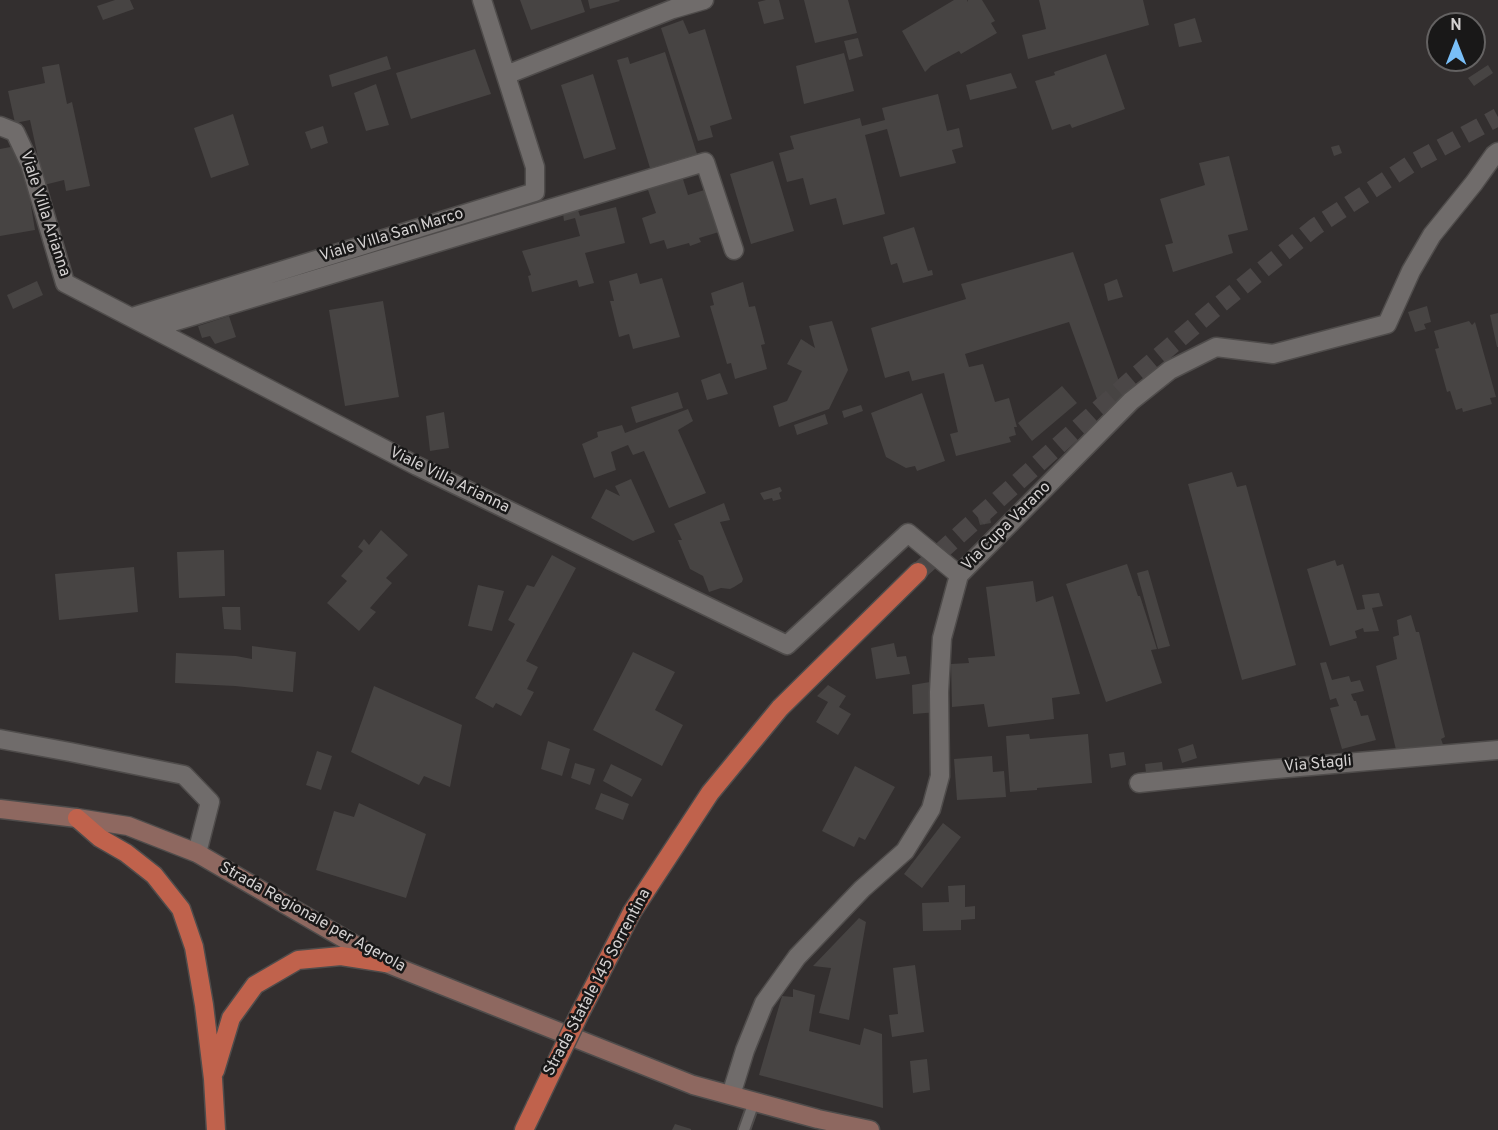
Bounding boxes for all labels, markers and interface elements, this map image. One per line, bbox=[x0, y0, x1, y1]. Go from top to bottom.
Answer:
north arrow bbox=[1426, 12, 1486, 72]
text: N bbox=[1450, 16, 1462, 36]
street label: Viale Villa Arianna bbox=[15, 149, 73, 279]
street label: Viale Villa San Marco bbox=[318, 205, 466, 267]
street label: Viale Villa Arianna bbox=[386, 444, 512, 518]
street label: Via Cupa Varano bbox=[958, 478, 1056, 576]
street label: Via Stagli bbox=[1283, 752, 1353, 778]
street label: Strada Regionale per Agerola bbox=[216, 859, 408, 977]
street label: Strada Statale 145 Sorrentina bbox=[540, 886, 656, 1080]

